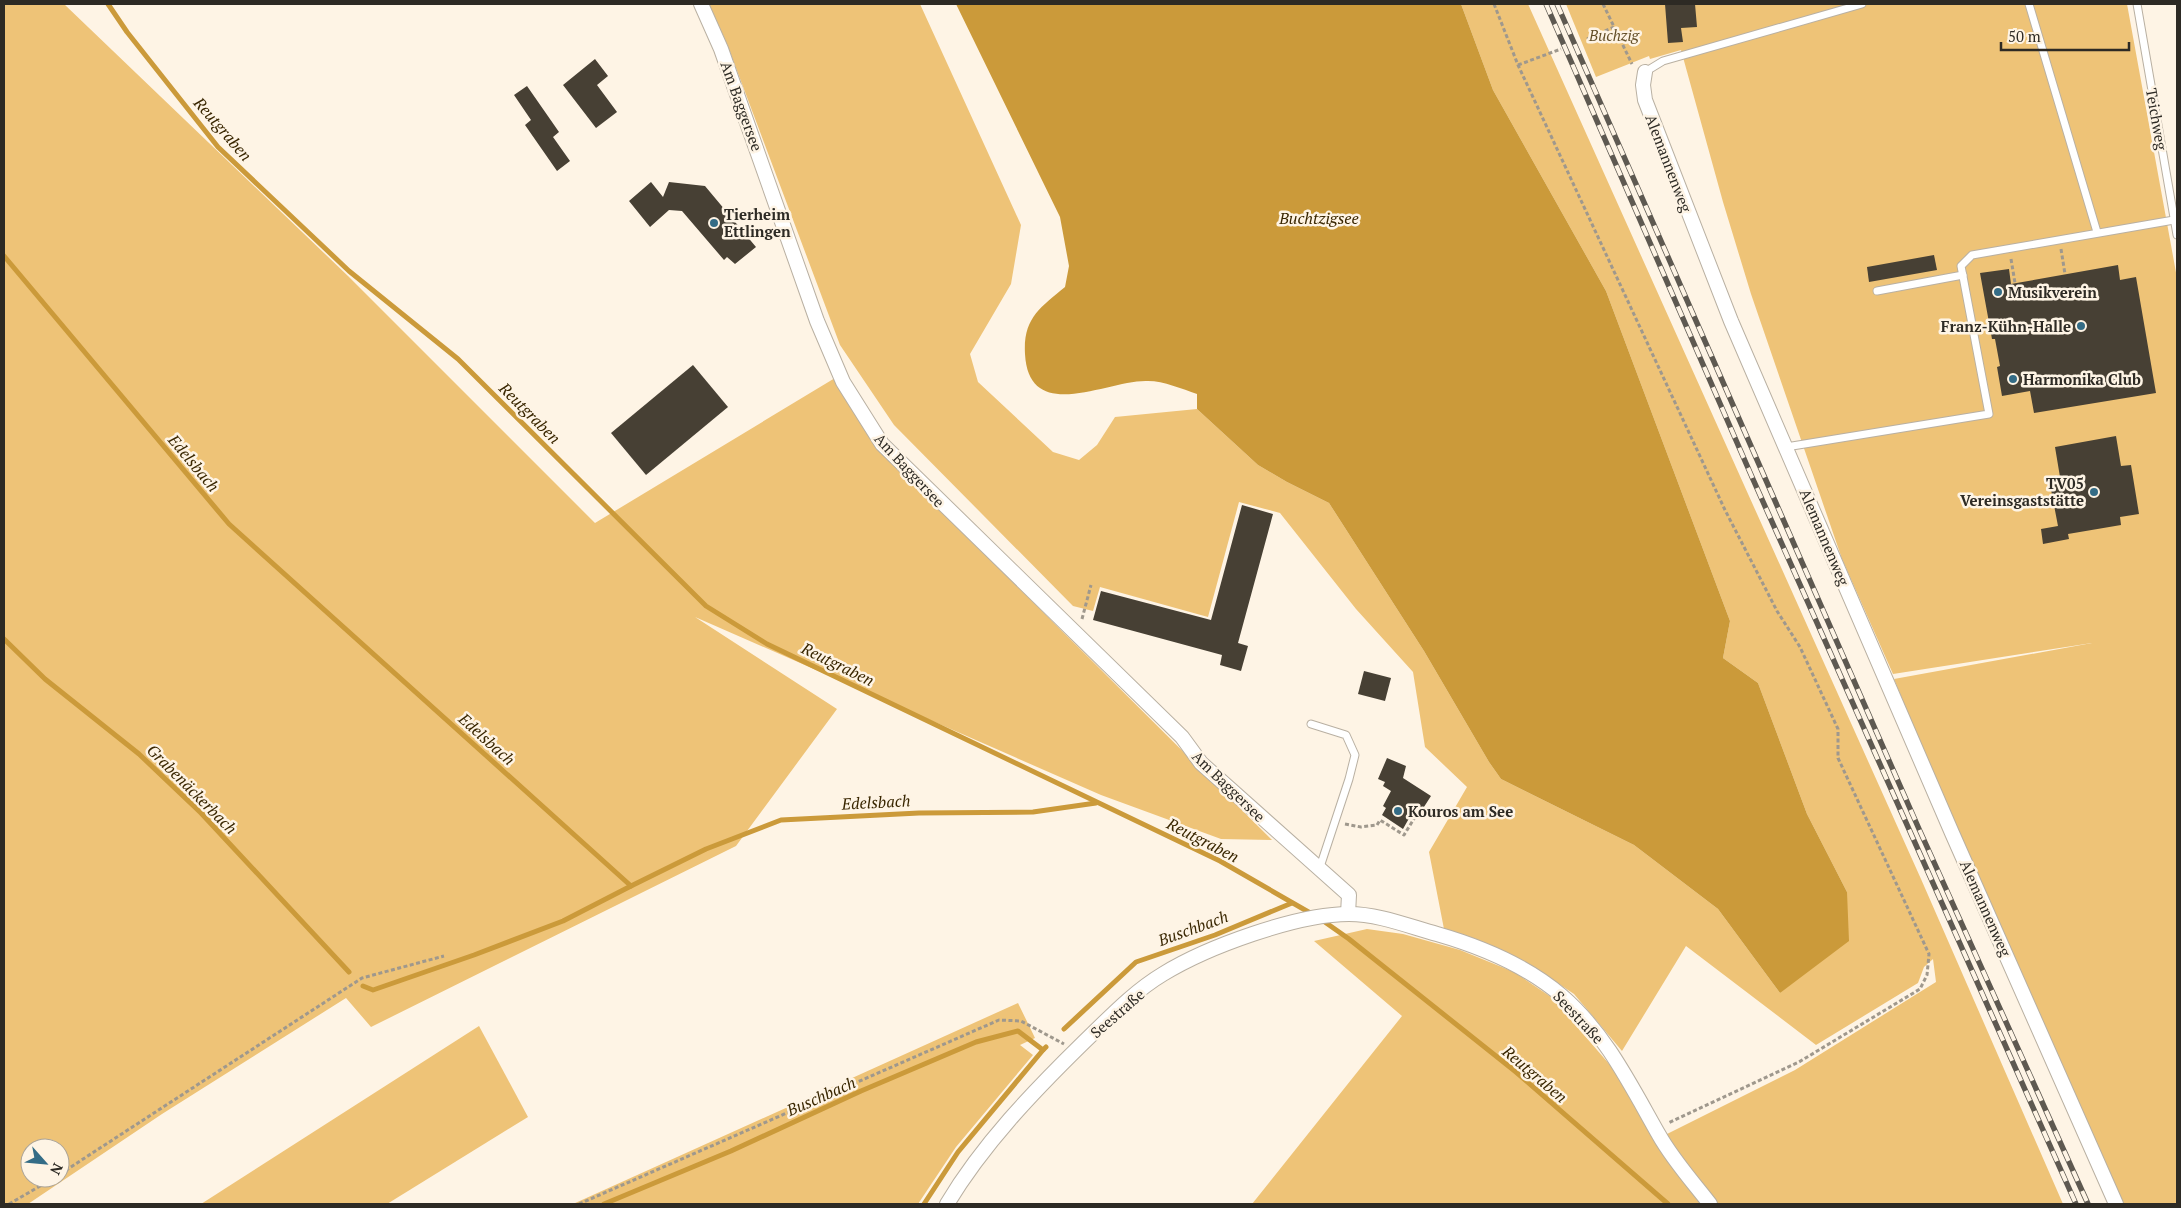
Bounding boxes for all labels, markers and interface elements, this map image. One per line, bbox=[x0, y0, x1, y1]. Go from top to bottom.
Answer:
scale bar bbox=[2001, 20, 2128, 52]
park label: Buchzig bbox=[1588, 25, 1641, 45]
text: 50 m bbox=[2008, 26, 2041, 46]
street label: Am Baggersee bbox=[716, 58, 768, 154]
street label: Teichweg bbox=[2142, 87, 2172, 153]
water label: Reutgraben bbox=[188, 92, 257, 166]
street label: Alemannenweg bbox=[1641, 111, 1697, 216]
place label: Tierheim Ettlingen bbox=[724, 204, 791, 241]
water label: Buchtzigsee bbox=[1278, 207, 1359, 229]
marker: Tierheim Ettlingen bbox=[708, 217, 720, 229]
place label: Musikverein bbox=[2008, 282, 2097, 302]
marker: Musikverein bbox=[1992, 286, 2004, 298]
place label: Franz-Kühn-Halle bbox=[1941, 316, 2071, 336]
marker: Franz-Kühn-Halle bbox=[2075, 320, 2087, 332]
place label: Harmonika Club bbox=[2023, 369, 2141, 389]
marker: Harmonika Club bbox=[2007, 373, 2019, 385]
water label: Reutgraben bbox=[494, 377, 565, 448]
water label: Edelsbach bbox=[163, 429, 224, 496]
street label: Am Baggersee bbox=[871, 429, 949, 511]
place label: TV05 Vereinsgaststätte bbox=[1960, 473, 2084, 510]
street label: Alemannenweg bbox=[1796, 486, 1855, 589]
marker: TV05 Vereinsgaststätte bbox=[2088, 486, 2100, 498]
water label: Reutgraben bbox=[797, 637, 878, 691]
water label: Edelsbach bbox=[453, 707, 520, 770]
water label: Grabenäckerbach bbox=[142, 739, 242, 839]
street label: Am Baggersee bbox=[1188, 746, 1270, 826]
water label: Edelsbach bbox=[840, 789, 911, 815]
place label: Kouros am See bbox=[1408, 801, 1513, 821]
marker: Kouros am See bbox=[1392, 805, 1404, 817]
water label: Reutgraben bbox=[1162, 812, 1243, 868]
street label: Alemannenweg bbox=[1956, 857, 2017, 960]
water label: Buschbach bbox=[1154, 905, 1231, 951]
street label: Seestraße bbox=[1086, 984, 1148, 1042]
street label: Seestraße bbox=[1549, 986, 1609, 1048]
water label: Reutgraben bbox=[1497, 1040, 1572, 1108]
water label: Buschbach bbox=[782, 1071, 859, 1121]
north arrow bbox=[20, 1138, 70, 1188]
text: N bbox=[46, 1160, 68, 1179]

